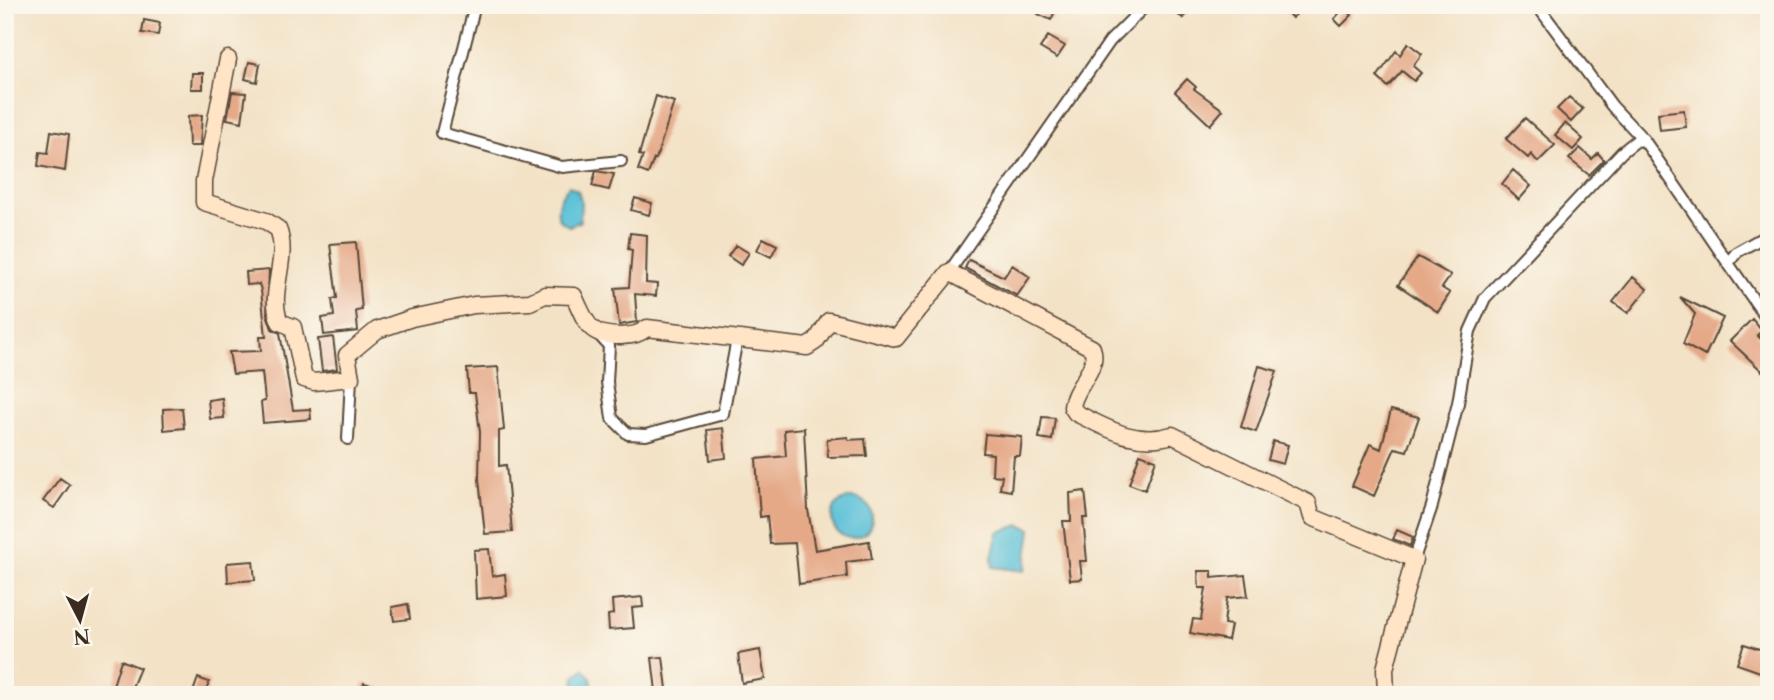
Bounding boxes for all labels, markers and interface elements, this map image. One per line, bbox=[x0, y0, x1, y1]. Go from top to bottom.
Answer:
north arrow bbox=[46, 584, 116, 654]
text: N bbox=[72, 624, 91, 649]

